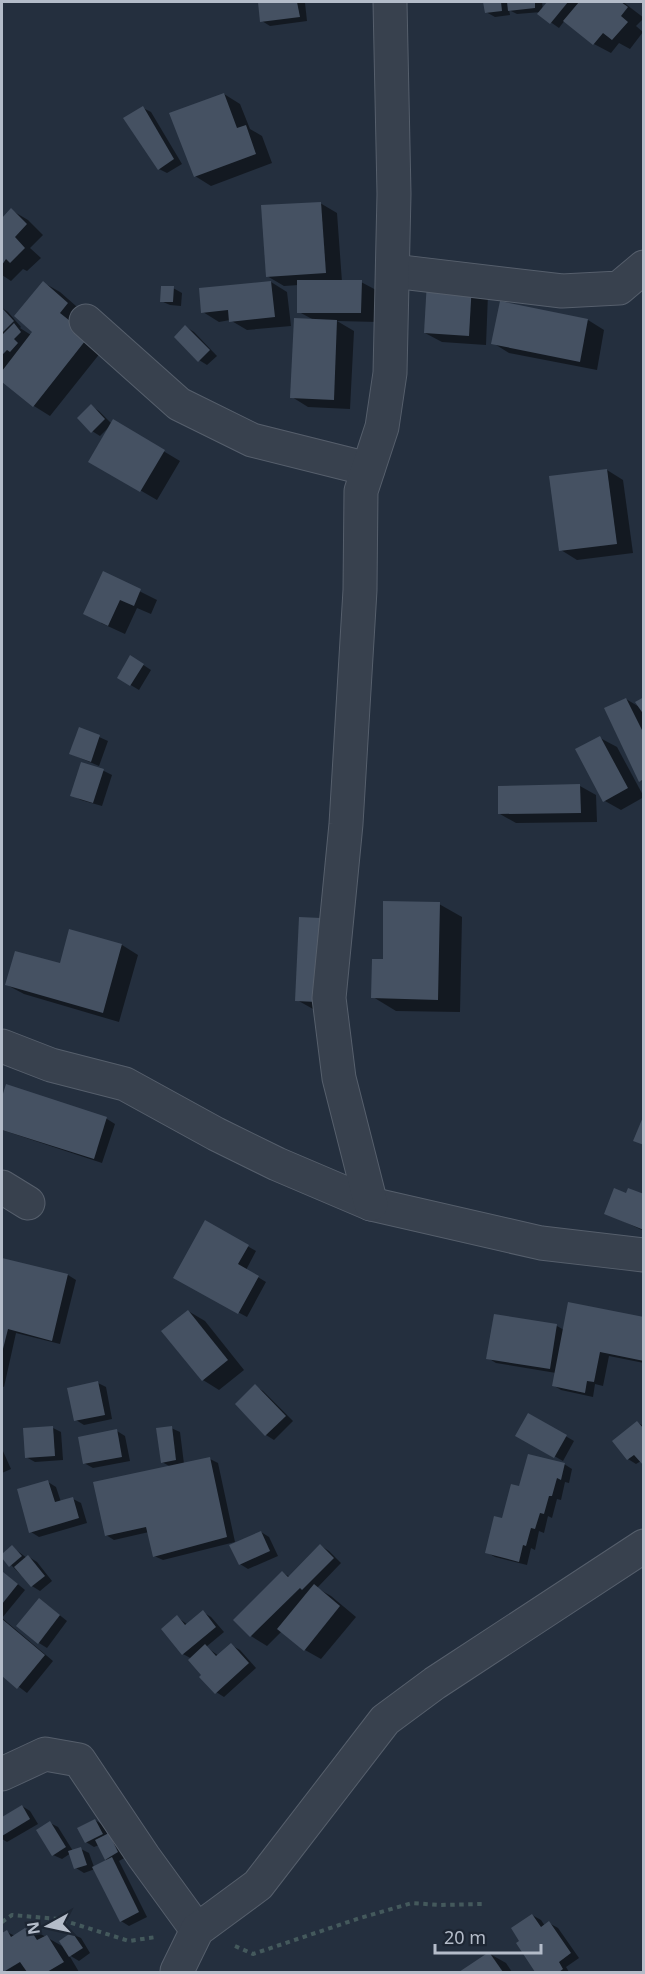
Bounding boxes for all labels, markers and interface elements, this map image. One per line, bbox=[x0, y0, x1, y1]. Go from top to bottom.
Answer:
north arrow bbox=[18, 1896, 78, 1956]
scale bar bbox=[435, 1917, 542, 1955]
text: N bbox=[21, 1920, 45, 1936]
text: 20 m bbox=[444, 1925, 486, 1949]

